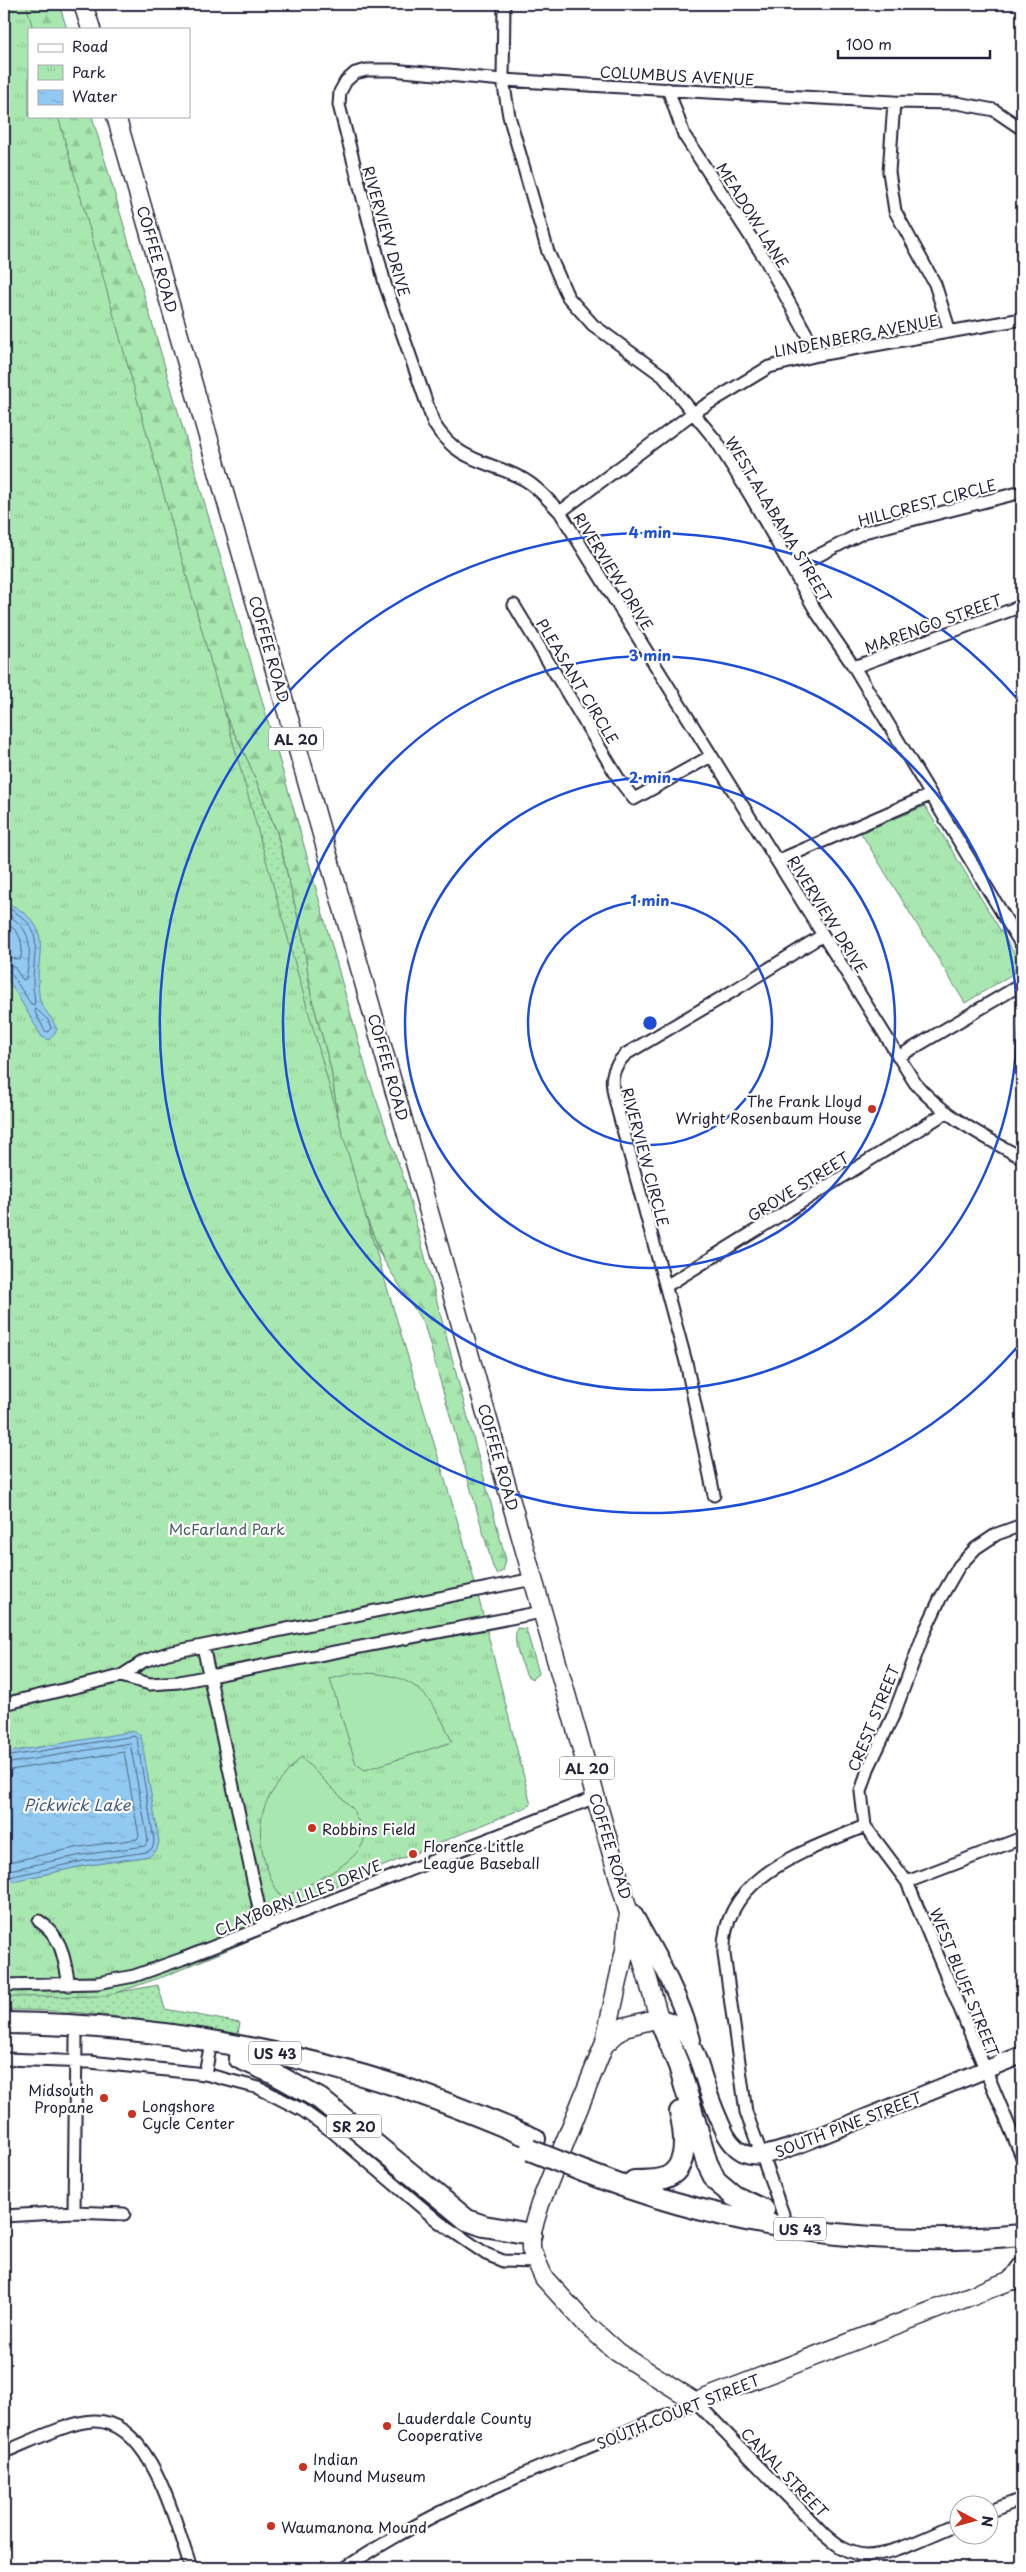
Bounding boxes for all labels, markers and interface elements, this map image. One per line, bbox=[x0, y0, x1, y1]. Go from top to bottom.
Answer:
legend bbox=[28, 28, 190, 118]
scale bar bbox=[838, 28, 991, 60]
text: 100 m bbox=[846, 32, 892, 55]
text: Road bbox=[72, 34, 108, 57]
street label: COLUMBUS AVENUE bbox=[599, 59, 755, 91]
text: Park bbox=[72, 60, 106, 83]
text: Water bbox=[72, 84, 117, 107]
street label: MEADOW LANE bbox=[711, 158, 795, 272]
street label: RIVERVIEW DRIVE bbox=[357, 163, 417, 299]
street label: COFFEE ROAD bbox=[132, 203, 184, 315]
street label: LINDENBERG AVENUE bbox=[772, 308, 940, 362]
street label: WEST ALABAMA STREET bbox=[720, 432, 838, 607]
street label: HILLCREST CIRCLE bbox=[855, 472, 999, 532]
street label: RIVERVIEW DRIVE bbox=[569, 508, 659, 634]
text: 4 min bbox=[629, 520, 671, 543]
street label: MARENGO STREET bbox=[861, 587, 1006, 659]
street label: COFFEE ROAD bbox=[244, 593, 296, 705]
street label: PLEASANT CIRCLE bbox=[531, 614, 625, 748]
text: 3 min bbox=[629, 643, 671, 666]
road number: AL 20 bbox=[268, 728, 324, 751]
text: 2 min bbox=[629, 765, 671, 788]
street label: RIVERVIEW DRIVE bbox=[783, 851, 873, 977]
text: 1 min bbox=[631, 888, 669, 911]
street label: COFFEE ROAD bbox=[363, 1011, 415, 1123]
centre of rings bbox=[641, 1014, 659, 1032]
street label: RIVERVIEW CIRCLE bbox=[616, 1085, 676, 1229]
place label: The Frank Lloyd Wright Rosenbaum House bbox=[675, 1089, 862, 1129]
marker: The Frank Lloyd Wright Rosenbaum House bbox=[866, 1103, 878, 1115]
street label: GROVE STREET bbox=[743, 1145, 854, 1227]
street label: COFFEE ROAD bbox=[473, 1401, 525, 1513]
park label: McFarland Park bbox=[169, 1517, 285, 1540]
street label: CREST STREET bbox=[841, 1661, 905, 1775]
road number: AL 20 bbox=[560, 1756, 614, 1780]
street label: COFFEE ROAD bbox=[584, 1790, 638, 1902]
water label: Pickwick Lake bbox=[24, 1792, 132, 1816]
place label: Robbins Field bbox=[322, 1817, 416, 1840]
marker: Robbins Field bbox=[306, 1822, 318, 1834]
place label: Florence Little League Baseball bbox=[423, 1834, 540, 1874]
marker: Florence Little League Baseball bbox=[407, 1848, 419, 1860]
street label: CLAYBORN LILES DRIVE bbox=[211, 1853, 385, 1941]
street label: WEST BLUFF STREET bbox=[925, 1904, 1006, 2060]
road number: US 43 bbox=[249, 2042, 301, 2064]
place label: Midsouth Propane bbox=[28, 2078, 94, 2118]
street label: SOUTH PINE STREET bbox=[771, 2085, 925, 2163]
marker: Midsouth Propane bbox=[98, 2092, 110, 2104]
place label: Longshore Cycle Center bbox=[142, 2094, 234, 2134]
marker: Longshore Cycle Center bbox=[126, 2108, 138, 2120]
road number: SR 20 bbox=[326, 2114, 382, 2138]
road number: US 43 bbox=[774, 2218, 826, 2240]
street label: SOUTH COURT STREET bbox=[593, 2367, 764, 2454]
place label: Lauderdale County Cooperative bbox=[397, 2406, 532, 2446]
marker: Lauderdale County Cooperative bbox=[381, 2420, 393, 2432]
street label: CANAL STREET bbox=[736, 2422, 834, 2523]
place label: Indian Mound Museum bbox=[313, 2447, 426, 2487]
marker: Indian Mound Museum bbox=[297, 2461, 309, 2473]
north arrow bbox=[948, 2494, 998, 2544]
place label: Waumanona Mound bbox=[281, 2515, 427, 2538]
text: N bbox=[976, 2515, 998, 2528]
marker: Waumanona Mound bbox=[265, 2520, 277, 2532]

